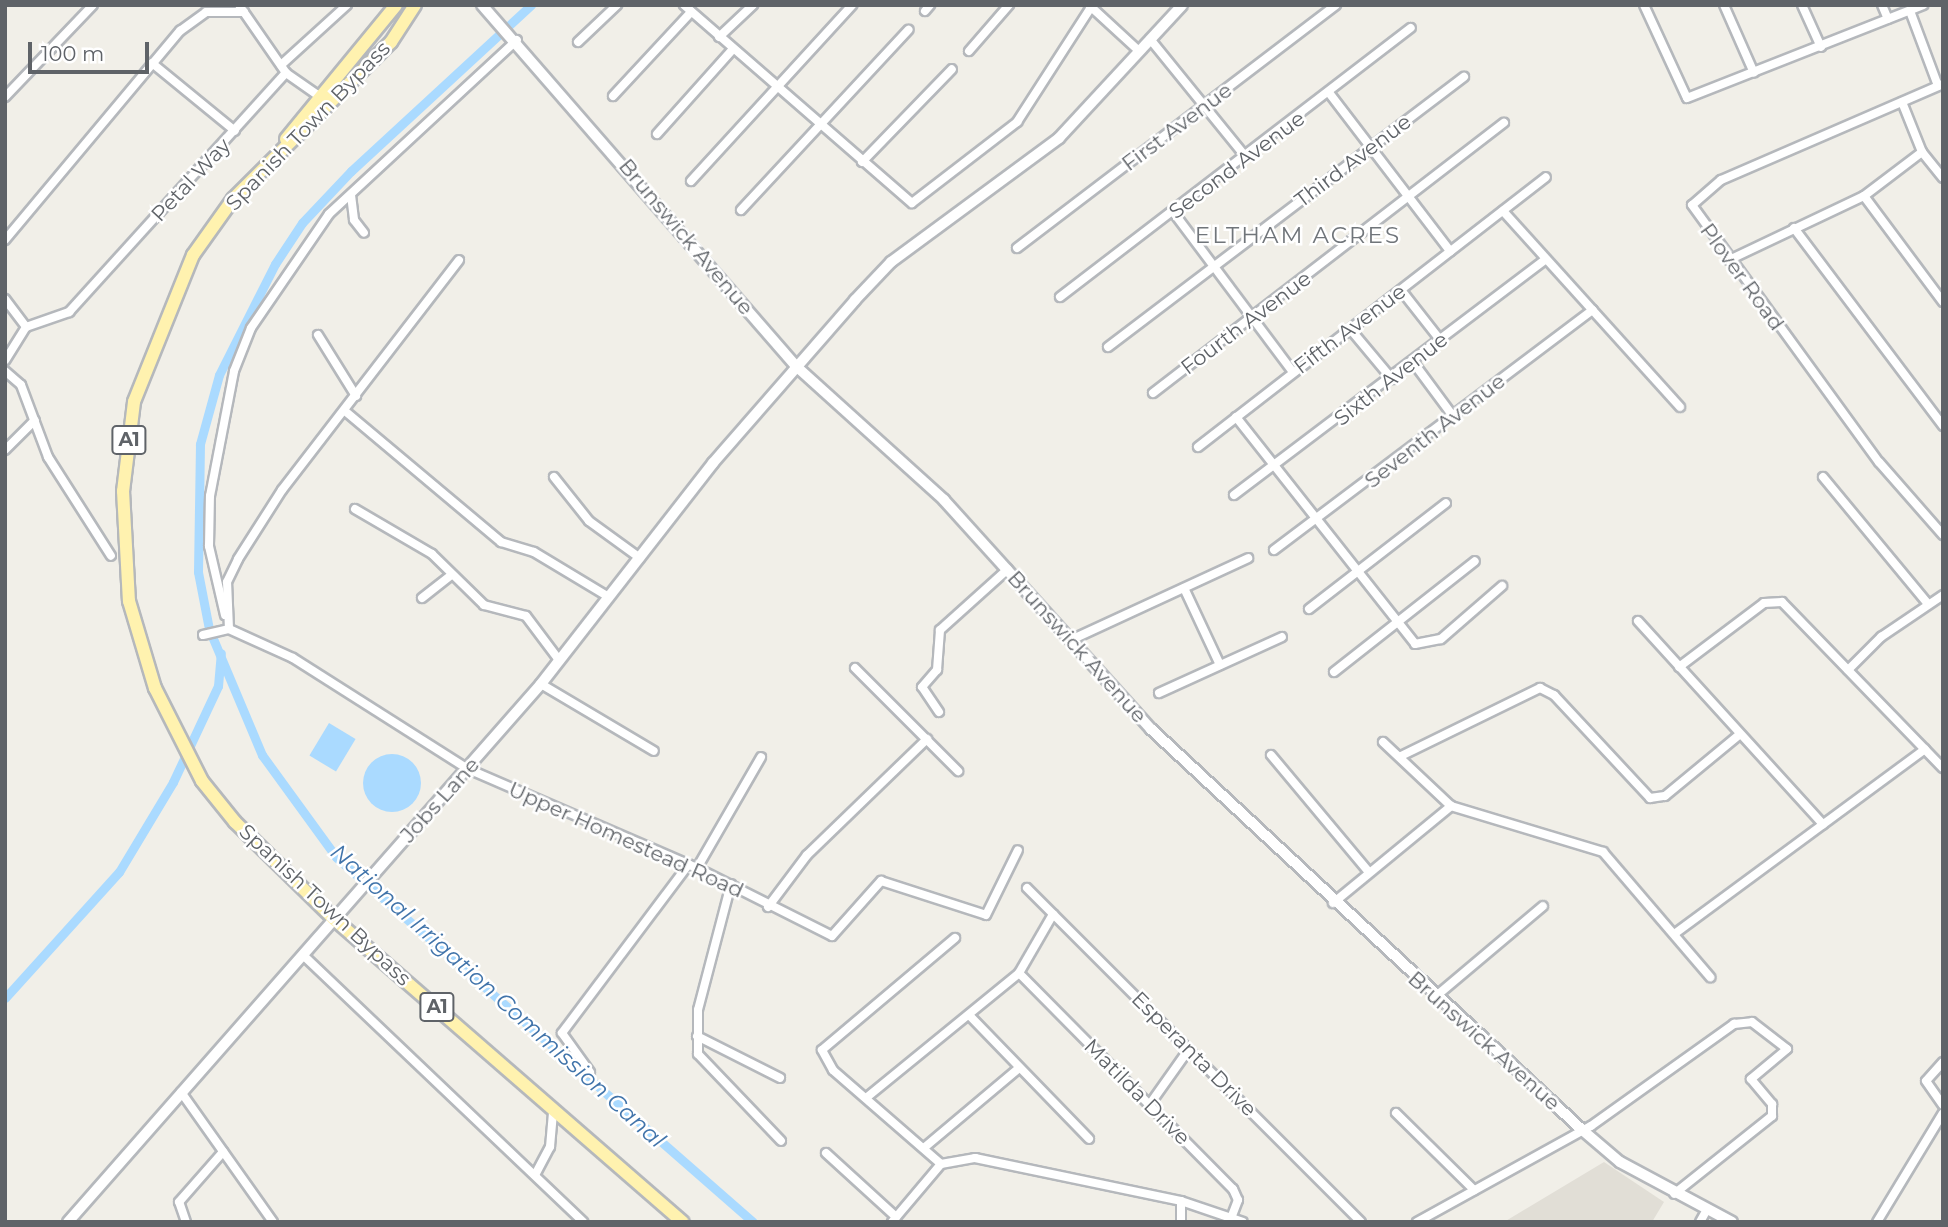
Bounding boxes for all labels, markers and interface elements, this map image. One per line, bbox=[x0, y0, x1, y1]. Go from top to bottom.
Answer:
scale bar bbox=[32, 28, 152, 72]
street label: Spanish Town Bypass bbox=[221, 36, 395, 216]
text: 100 m bbox=[41, 41, 104, 66]
street label: First Avenue bbox=[1117, 78, 1237, 176]
street label: Second Avenue bbox=[1164, 106, 1310, 224]
street label: Third Avenue bbox=[1290, 109, 1416, 213]
street label: Petal Way bbox=[146, 133, 236, 227]
street label: Brunswick Avenue bbox=[613, 154, 759, 320]
street label: Plover Road bbox=[1695, 219, 1789, 335]
district label: ELTHAM ACRES bbox=[1196, 221, 1400, 249]
street label: Fourth Avenue bbox=[1176, 266, 1316, 380]
street label: Fifth Avenue bbox=[1289, 279, 1411, 379]
street label: Sixth Avenue bbox=[1329, 327, 1453, 431]
street label: Seventh Avenue bbox=[1360, 368, 1510, 494]
road number: A1 bbox=[110, 424, 148, 456]
street label: Brunswick Avenue bbox=[1002, 566, 1152, 728]
street label: Jobs Lane bbox=[395, 752, 485, 848]
street label: Upper Homestead Road bbox=[505, 777, 747, 903]
street label: Spanish Town Bypass bbox=[234, 819, 416, 991]
water label: National Irrigation Commission Canal bbox=[325, 838, 671, 1154]
street label: Brunswick Avenue bbox=[1403, 966, 1565, 1116]
street label: Esperanta Drive bbox=[1126, 986, 1262, 1122]
road number: A1 bbox=[418, 992, 456, 1023]
street label: Matilda Drive bbox=[1079, 1034, 1195, 1150]

